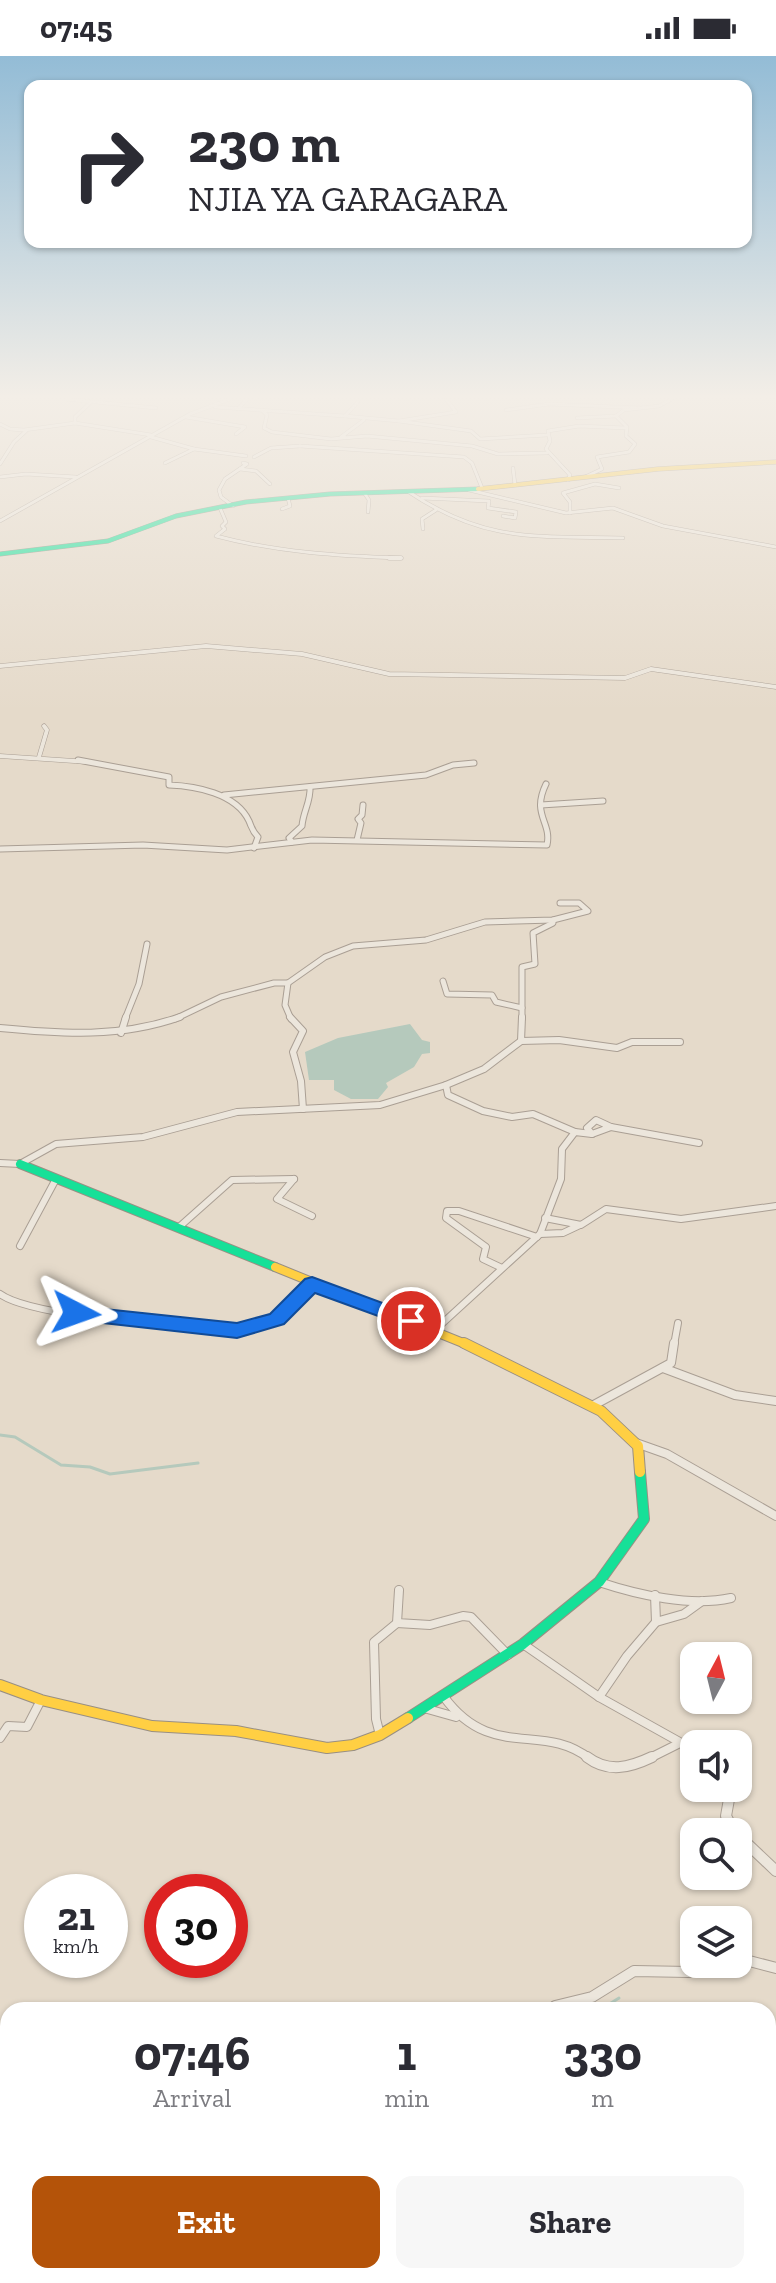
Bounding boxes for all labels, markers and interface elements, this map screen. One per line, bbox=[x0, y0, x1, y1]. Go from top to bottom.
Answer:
text: 07:45 bbox=[40, 10, 112, 46]
text: 230 m bbox=[188, 109, 340, 176]
icon: right bbox=[56, 112, 160, 216]
text: NJIA YA GARAGARA bbox=[188, 177, 507, 220]
position arrow bbox=[34, 1271, 118, 1355]
pin bbox=[377, 1287, 445, 1355]
icon: arrive bbox=[389, 1299, 433, 1343]
north arrow bbox=[680, 1642, 752, 1714]
map controls bbox=[680, 1642, 752, 1978]
button: sound bbox=[680, 1730, 752, 1802]
button: search bbox=[680, 1818, 752, 1890]
speed limit sign: 30 bbox=[144, 1874, 248, 1978]
text: 21 bbox=[57, 1892, 95, 1940]
button: layers bbox=[680, 1906, 752, 1978]
text: km/h bbox=[53, 1934, 99, 1958]
text: 07:46 bbox=[134, 2025, 250, 2082]
text: 1 bbox=[397, 2025, 416, 2082]
text: 330 bbox=[563, 2025, 642, 2082]
text: Arrival bbox=[153, 2082, 231, 2114]
text: min bbox=[384, 2082, 429, 2114]
text: m bbox=[591, 2082, 614, 2114]
button: Exit bbox=[32, 2176, 380, 2268]
button: Share bbox=[396, 2176, 744, 2268]

